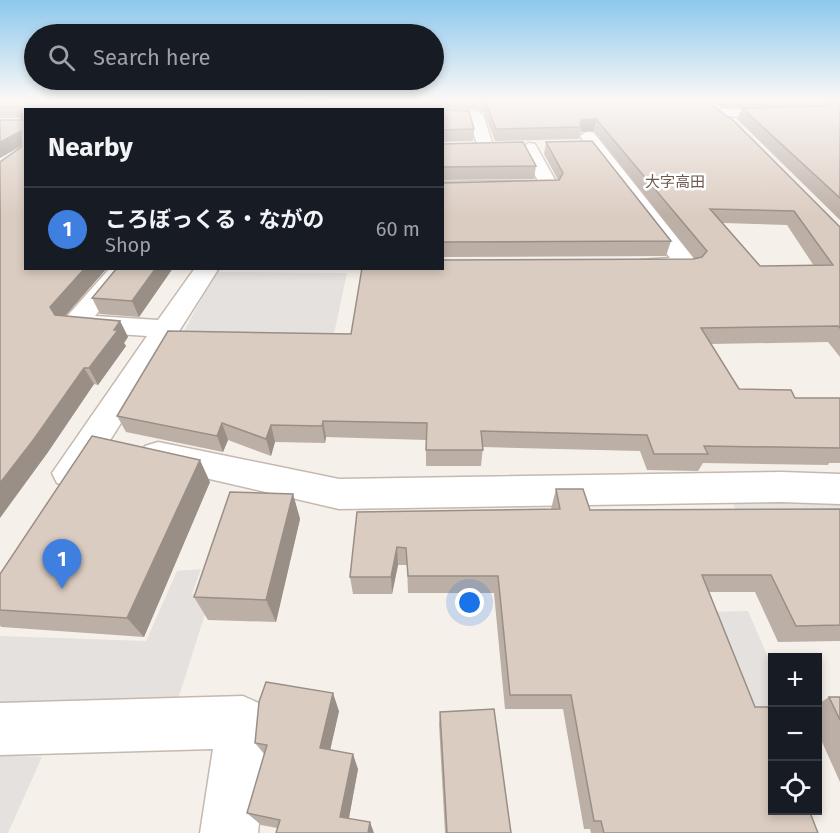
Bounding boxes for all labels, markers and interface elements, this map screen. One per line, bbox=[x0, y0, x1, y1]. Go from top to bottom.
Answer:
search box bbox=[24, 24, 444, 90]
icon: search bbox=[45, 41, 78, 74]
text: Search here bbox=[93, 44, 211, 71]
text: Nearby bbox=[48, 132, 133, 163]
district label: 大字高田 bbox=[645, 173, 705, 191]
text: ころぼっくる・ながの bbox=[105, 206, 325, 233]
text: 1 bbox=[63, 217, 72, 241]
text: 60 m bbox=[376, 217, 420, 241]
text: Shop bbox=[105, 233, 151, 257]
pin: 1 bbox=[42, 540, 82, 589]
your location bbox=[455, 588, 484, 617]
map controls bbox=[768, 653, 822, 815]
button: + bbox=[768, 653, 822, 707]
button: − bbox=[768, 707, 822, 761]
button: locate bbox=[768, 761, 822, 815]

